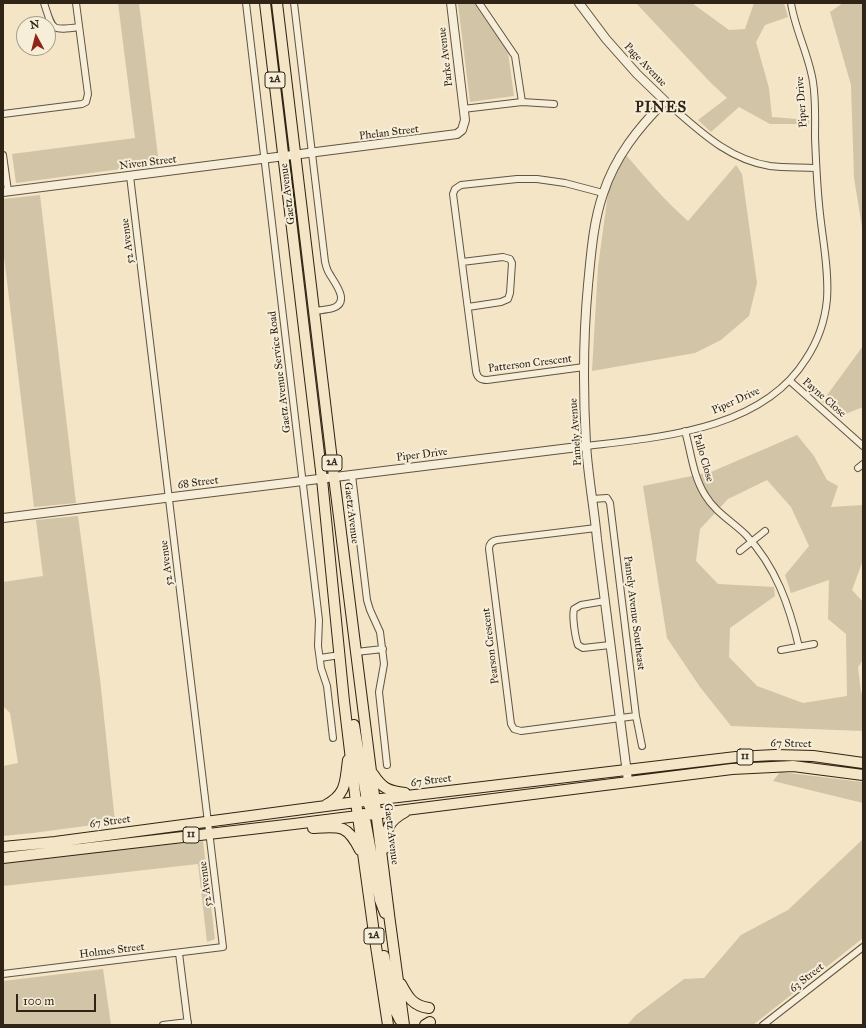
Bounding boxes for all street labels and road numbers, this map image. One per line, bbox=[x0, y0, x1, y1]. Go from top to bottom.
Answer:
street label: Parke Avenue bbox=[436, 27, 456, 87]
street label: Page Avenue bbox=[621, 40, 669, 90]
road number: 2A bbox=[265, 72, 285, 88]
street label: Piper Drive bbox=[794, 76, 810, 128]
street label: Phelan Street bbox=[358, 123, 420, 143]
street label: Niven Street bbox=[119, 153, 177, 173]
street label: Gaetz Avenue bbox=[278, 163, 298, 225]
street label: 52 Avenue bbox=[119, 217, 137, 265]
street label: Gaetz Avenue Service Road bbox=[266, 310, 294, 434]
street label: Patterson Crescent bbox=[487, 352, 573, 376]
street label: Payne Close bbox=[800, 376, 848, 420]
street label: Piper Drive bbox=[710, 385, 762, 417]
street label: Pamely Avenue bbox=[567, 398, 585, 466]
street label: Pallo Close bbox=[690, 432, 716, 484]
street label: Piper Drive bbox=[396, 445, 448, 465]
road number: 2A bbox=[322, 455, 342, 471]
street label: 68 Street bbox=[177, 474, 219, 492]
street label: Gaetz Avenue bbox=[341, 482, 361, 544]
street label: 52 Avenue bbox=[158, 539, 176, 587]
street label: Pamely Avenue Southeast bbox=[620, 555, 648, 671]
street label: Pearson Crescent bbox=[480, 607, 502, 685]
street label: 67 Street bbox=[770, 737, 812, 751]
road number: 11 bbox=[737, 749, 753, 765]
street label: 67 Street bbox=[410, 772, 452, 790]
street label: Gaetz Avenue bbox=[381, 803, 401, 865]
street label: 67 Street bbox=[89, 813, 131, 831]
road number: 11 bbox=[183, 827, 199, 843]
street label: 52 Avenue bbox=[197, 860, 215, 908]
road number: 2A bbox=[364, 928, 384, 944]
street label: Holmes Street bbox=[79, 940, 145, 962]
street label: 63 Street bbox=[787, 961, 827, 995]

